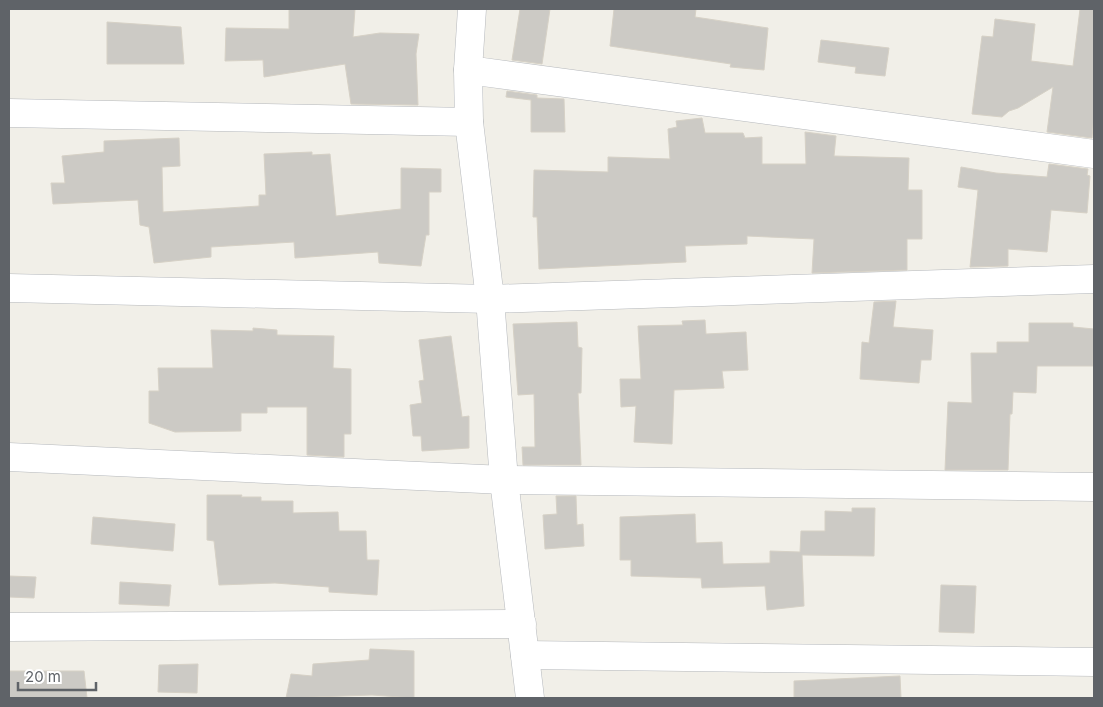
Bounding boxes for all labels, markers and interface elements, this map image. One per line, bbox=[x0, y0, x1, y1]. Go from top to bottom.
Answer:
scale bar bbox=[18, 660, 95, 692]
text: 20 m bbox=[25, 667, 61, 686]

